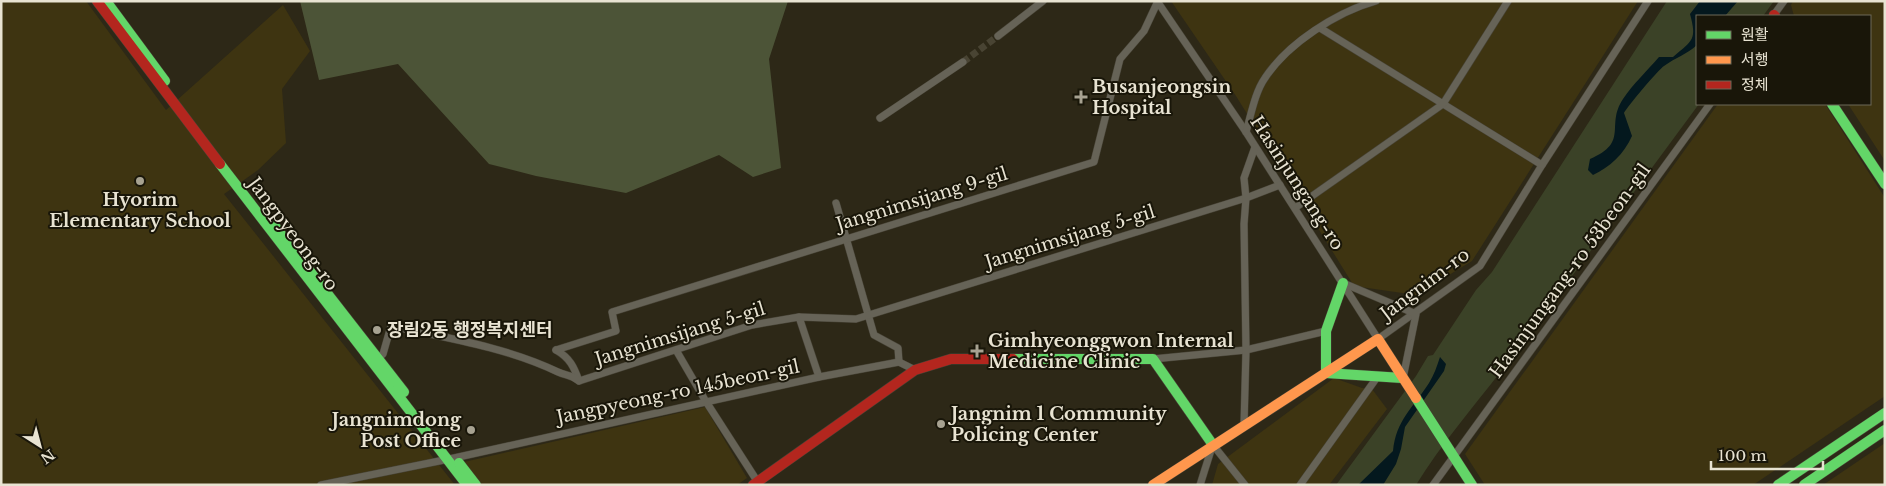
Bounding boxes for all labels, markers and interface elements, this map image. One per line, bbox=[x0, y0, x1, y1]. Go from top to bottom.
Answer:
legend bbox=[1696, 15, 1871, 105]
text: 원활 bbox=[1741, 25, 1769, 44]
text: 서행 bbox=[1741, 50, 1769, 69]
text: 정체 bbox=[1741, 75, 1769, 94]
place label: Busanjeongsin Hospital bbox=[1092, 76, 1231, 119]
marker: Busanjeongsin Hospital bbox=[1074, 90, 1088, 104]
street label: Hasinjungang-ro bbox=[1245, 112, 1349, 254]
street label: Hasinjungang-ro 53beon-gil bbox=[1485, 159, 1655, 382]
street label: Jangnimsijang 9-gil bbox=[832, 162, 1011, 236]
street label: Jangpyeong-ro bbox=[242, 171, 343, 295]
marker: Hyorim Elementary School bbox=[134, 175, 146, 187]
place label: Hyorim Elementary School bbox=[49, 189, 231, 232]
street label: Jangnimsijang 5-gil bbox=[980, 201, 1158, 274]
street label: Jangnim-ro bbox=[1374, 243, 1474, 326]
street label: Jangnimsijang 5-gil bbox=[590, 298, 768, 371]
place label: 장림2동 행정복지센터 bbox=[387, 319, 553, 341]
marker: 장림2동 행정복지센터 bbox=[371, 324, 383, 336]
place label: Gimhyeonggwon Internal Medicine Clinic bbox=[988, 330, 1234, 373]
marker: Gimhyeonggwon Internal Medicine Clinic bbox=[970, 344, 984, 358]
street label: Jangpyeong-ro 145beon-gil bbox=[553, 355, 802, 429]
place label: Jangnim 1 Community Policing Center bbox=[947, 403, 1167, 446]
place label: Jangnimdong Post Office bbox=[328, 409, 462, 452]
marker: Jangnim 1 Community Policing Center bbox=[935, 418, 947, 430]
north arrow bbox=[15, 421, 65, 471]
marker: Jangnimdong Post Office bbox=[465, 424, 477, 436]
scale bar bbox=[1711, 438, 1824, 470]
text: N bbox=[37, 445, 58, 468]
text: 100 m bbox=[1718, 446, 1767, 465]

